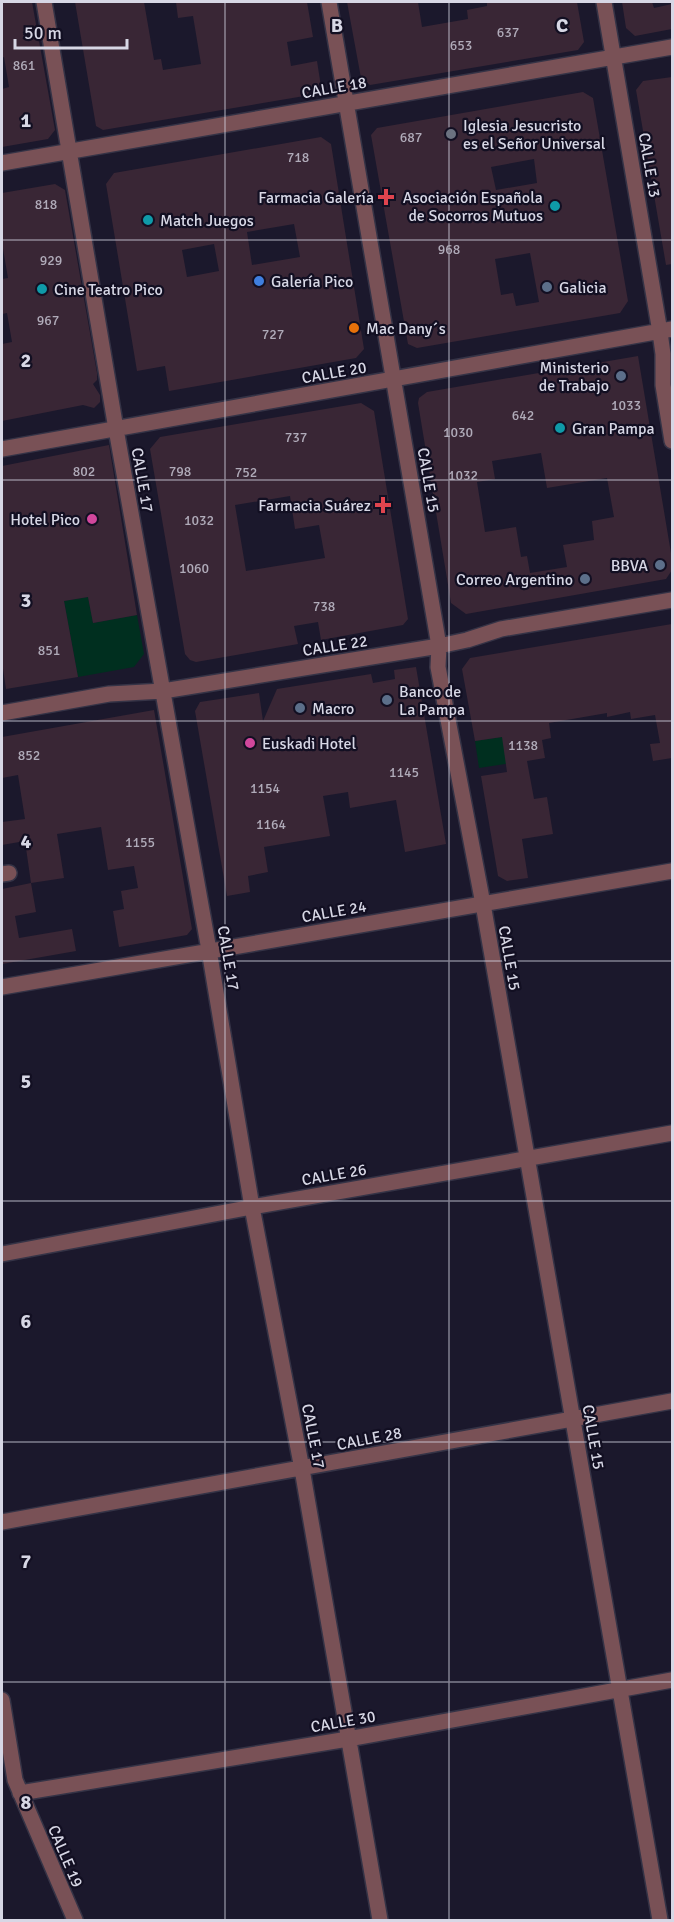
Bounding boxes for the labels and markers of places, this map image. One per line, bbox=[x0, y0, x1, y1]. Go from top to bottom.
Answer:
place label: Iglesia Jesucristo es el Señor Universal bbox=[463, 116, 606, 154]
marker: Iglesia Jesucristo es el Señor Universal bbox=[444, 127, 458, 141]
place label: Farmacia Galería bbox=[258, 188, 374, 208]
place label: Asociación Española de Socorros Mutuos bbox=[403, 188, 543, 226]
marker: Farmacia Galería bbox=[379, 190, 393, 204]
marker: Asociación Española de Socorros Mutuos bbox=[548, 199, 562, 213]
place label: Match Juegos bbox=[160, 211, 254, 231]
marker: Match Juegos bbox=[141, 213, 155, 227]
place label: Galería Pico bbox=[271, 272, 353, 292]
marker: Galería Pico bbox=[252, 274, 266, 288]
place label: Galicia bbox=[559, 278, 607, 298]
place label: Cine Teatro Pico bbox=[54, 280, 163, 300]
marker: Galicia bbox=[540, 280, 554, 294]
marker: Cine Teatro Pico bbox=[35, 282, 49, 296]
place label: Mac Dany´s bbox=[366, 319, 446, 339]
marker: Mac Dany´s bbox=[347, 321, 361, 335]
place label: Ministerio de Trabajo bbox=[539, 358, 609, 396]
marker: Ministerio de Trabajo bbox=[614, 369, 628, 383]
place label: Gran Pampa bbox=[572, 419, 655, 439]
marker: Gran Pampa bbox=[553, 421, 567, 435]
place label: Farmacia Suárez bbox=[258, 496, 371, 516]
marker: Farmacia Suárez bbox=[376, 498, 390, 512]
place label: Hotel Pico bbox=[10, 510, 80, 530]
marker: Hotel Pico bbox=[85, 512, 99, 526]
place label: BBVA bbox=[611, 556, 648, 576]
marker: BBVA bbox=[653, 558, 667, 572]
place label: Correo Argentino bbox=[456, 570, 573, 590]
marker: Correo Argentino bbox=[578, 572, 592, 586]
place label: Banco de La Pampa bbox=[399, 682, 465, 720]
marker: Banco de La Pampa bbox=[380, 693, 394, 707]
place label: Macro bbox=[312, 699, 354, 719]
marker: Macro bbox=[293, 701, 307, 715]
place label: Euskadi Hotel bbox=[262, 734, 356, 754]
marker: Euskadi Hotel bbox=[243, 736, 257, 750]

